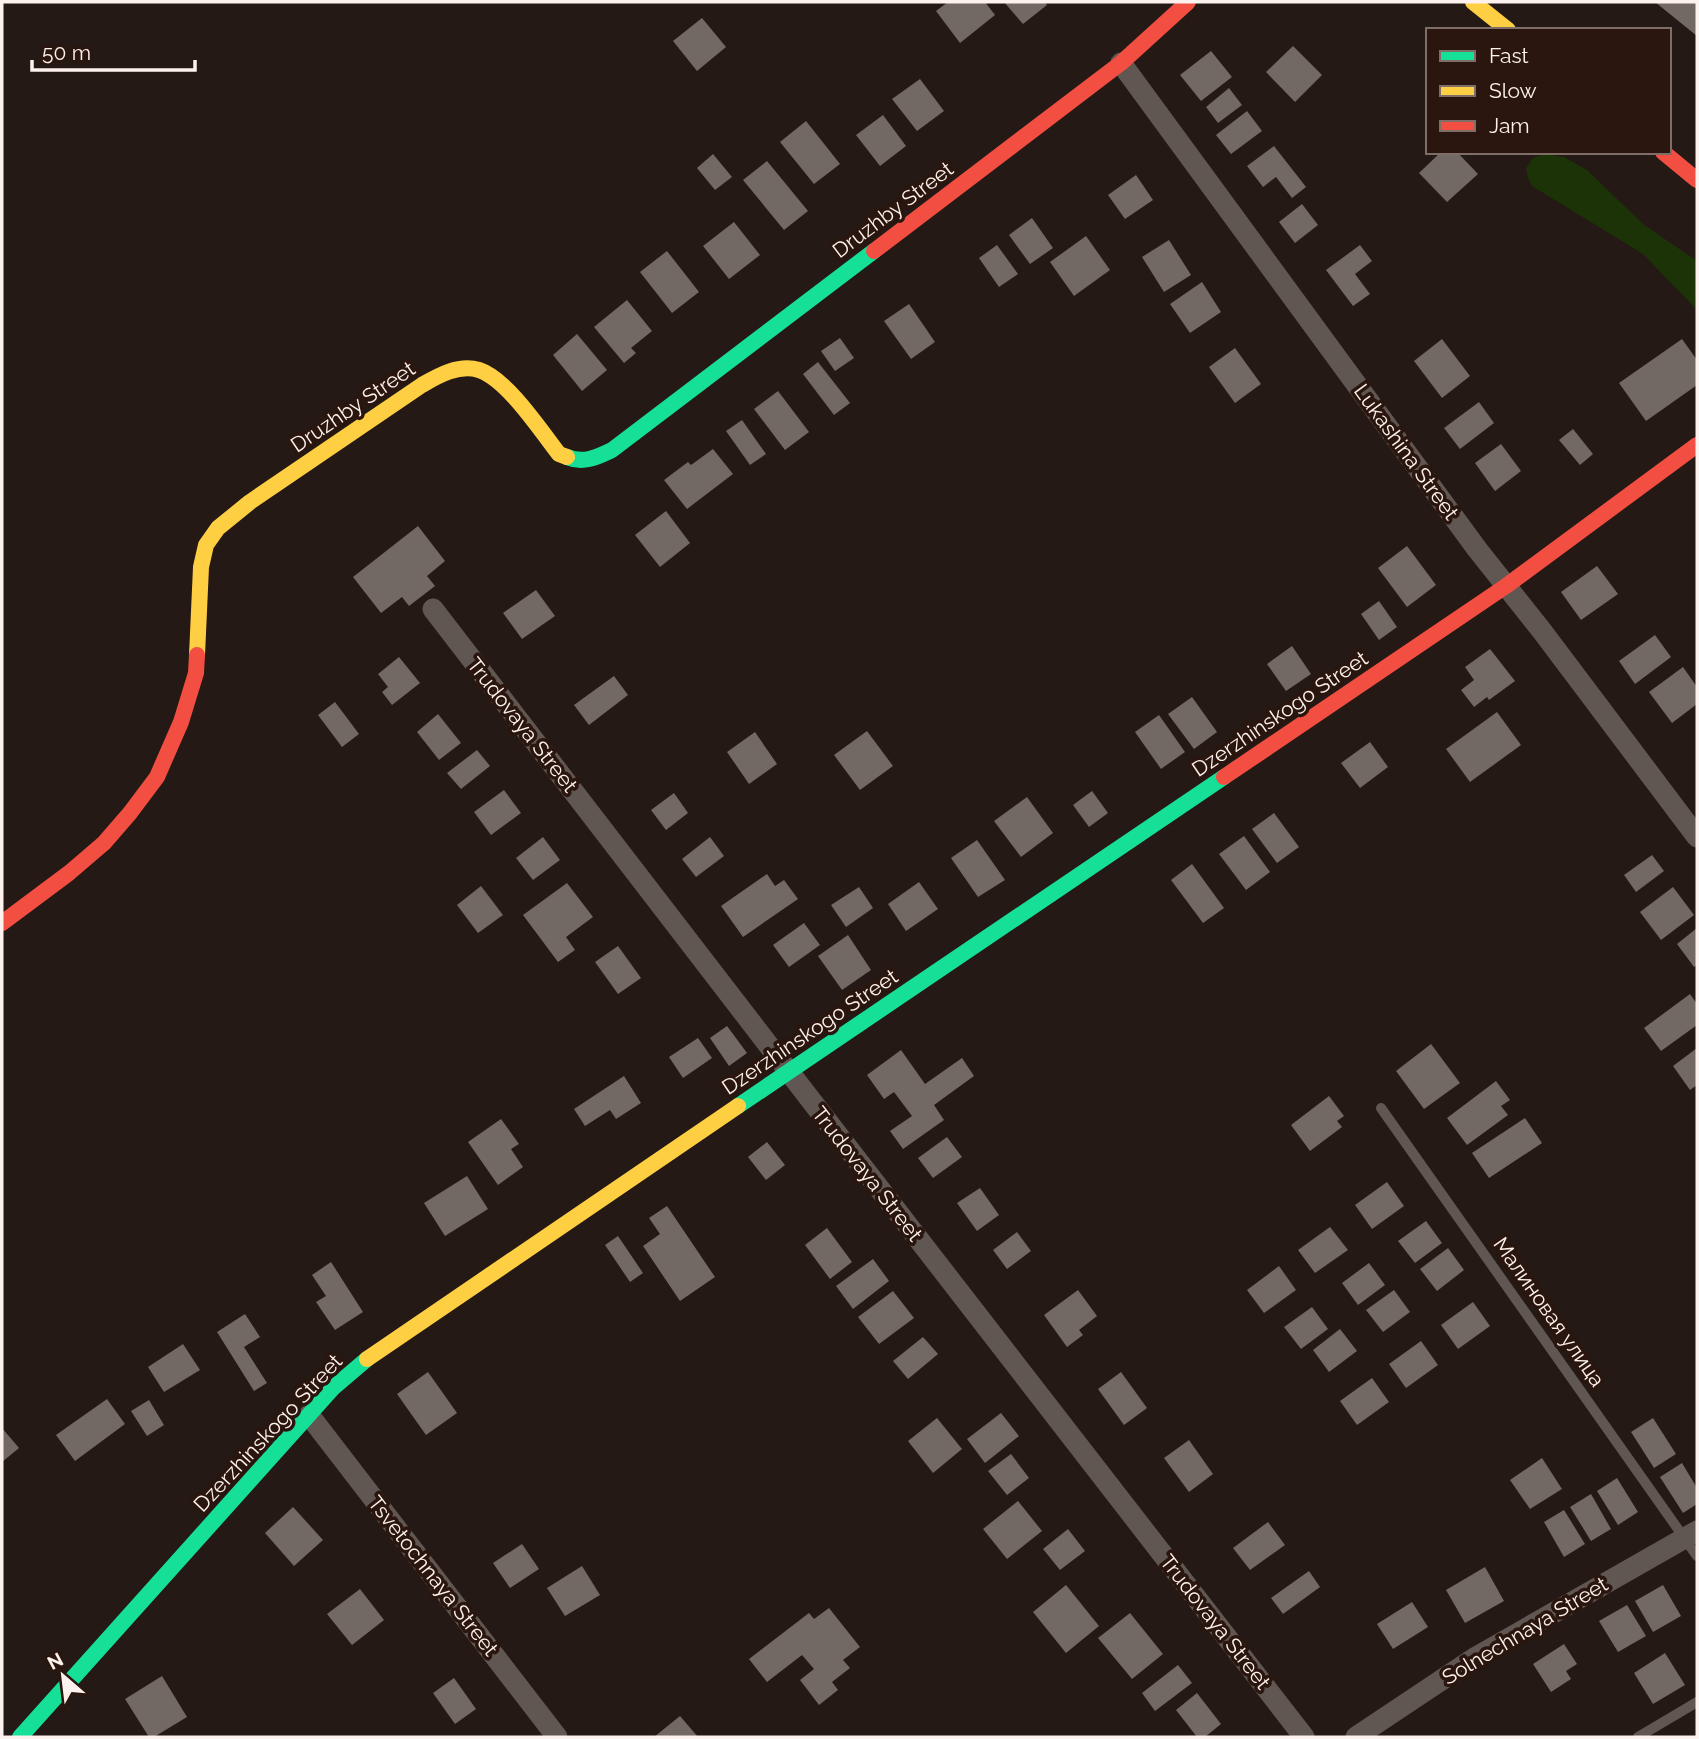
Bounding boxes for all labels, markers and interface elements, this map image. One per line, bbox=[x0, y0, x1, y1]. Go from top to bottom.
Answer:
scale bar bbox=[32, 28, 194, 72]
legend bbox=[1426, 28, 1671, 154]
text: 50 m bbox=[42, 40, 91, 65]
text: Fast bbox=[1489, 43, 1529, 68]
text: Slow bbox=[1489, 78, 1537, 103]
text: Jam bbox=[1489, 113, 1530, 138]
street label: Druzhby Street bbox=[828, 156, 958, 263]
street label: Druzhby Street bbox=[286, 356, 420, 457]
street label: Lukashina Street bbox=[1349, 379, 1464, 524]
street label: Dzerzhinskogo Street bbox=[1187, 645, 1372, 782]
street label: Trudovaya Street bbox=[462, 652, 583, 797]
street label: Dzerzhinskogo Street bbox=[717, 963, 902, 1100]
street label: Trudovaya Street bbox=[807, 1101, 928, 1246]
street label: Малиновая улица bbox=[1489, 1232, 1610, 1391]
street label: Dzerzhinskogo Street bbox=[188, 1349, 347, 1517]
street label: Tsvetochnaya Street bbox=[363, 1491, 504, 1661]
street label: Trudovaya Street bbox=[1155, 1549, 1276, 1694]
street label: Solnechnaya Street bbox=[1437, 1571, 1612, 1690]
north arrow bbox=[28, 1641, 98, 1711]
text: N bbox=[43, 1648, 67, 1674]

